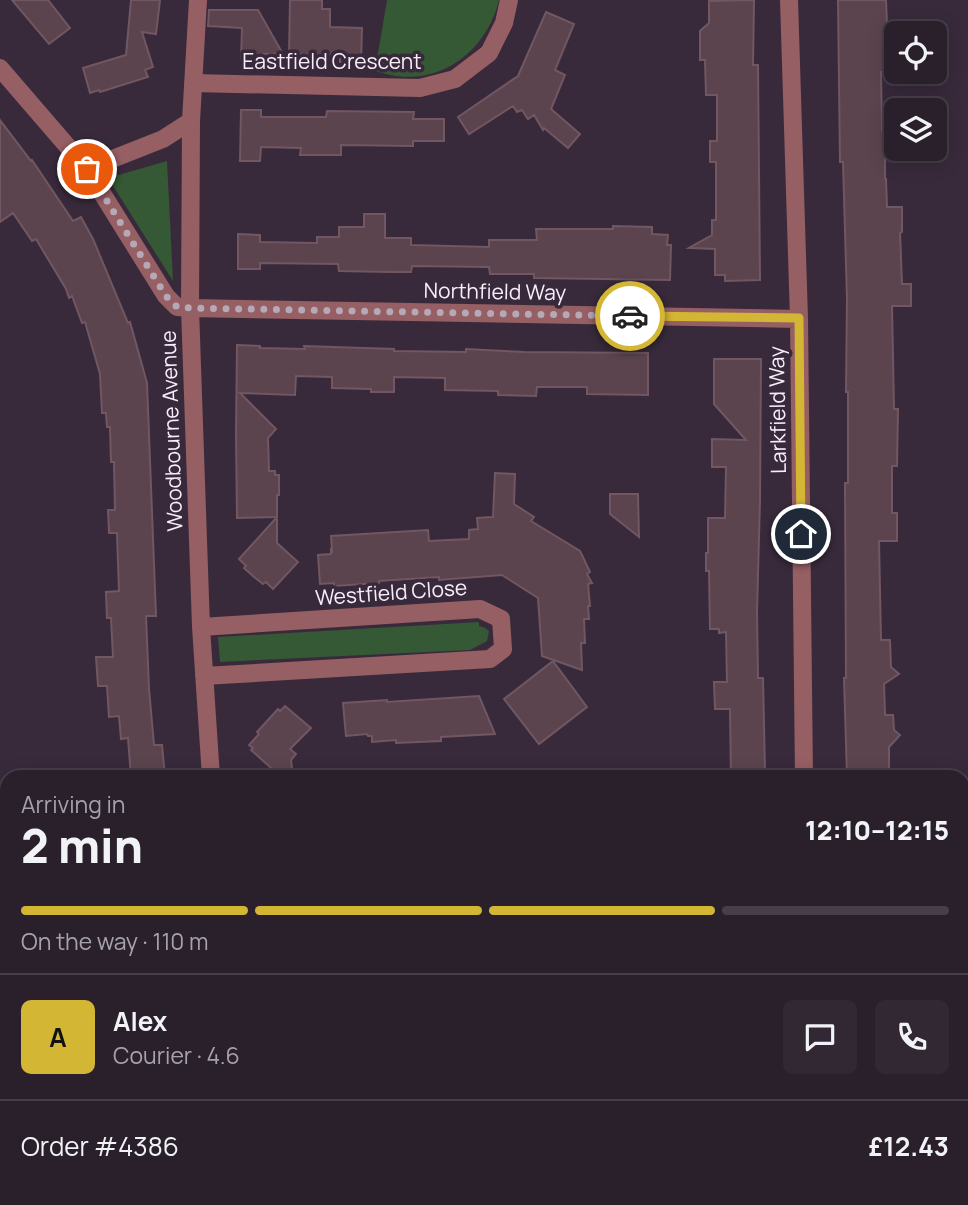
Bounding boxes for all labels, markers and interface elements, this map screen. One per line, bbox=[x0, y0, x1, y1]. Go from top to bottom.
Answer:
map controls bbox=[884, 21, 947, 161]
button: locate bbox=[884, 21, 947, 84]
street label: Eastfield Crescent bbox=[242, 47, 422, 75]
button: layers bbox=[884, 98, 947, 161]
pin bbox=[57, 139, 117, 199]
icon: bag bbox=[68, 150, 106, 188]
street label: Northfield Way bbox=[423, 276, 567, 306]
courier bbox=[595, 281, 665, 351]
icon: car bbox=[611, 297, 649, 335]
street label: Woodbourne Avenue bbox=[153, 330, 189, 532]
street label: Larkfield Way bbox=[762, 346, 792, 474]
pin bbox=[771, 504, 831, 564]
icon: home bbox=[782, 515, 820, 553]
street label: Westfield Close bbox=[314, 573, 468, 611]
text: Arriving in bbox=[21, 788, 126, 820]
text: 12:10–12:15 bbox=[805, 812, 949, 848]
text: 2 min bbox=[21, 814, 143, 877]
text: On the way · 110 m bbox=[21, 925, 208, 957]
button: chat bbox=[783, 1000, 857, 1074]
button: phone bbox=[875, 1000, 949, 1074]
text: Alex bbox=[113, 1003, 167, 1039]
text: A bbox=[49, 1019, 67, 1055]
text: Courier · 4.6 bbox=[113, 1039, 240, 1071]
text: Order #4386 bbox=[21, 1128, 179, 1164]
text: £12.43 bbox=[868, 1128, 949, 1164]

